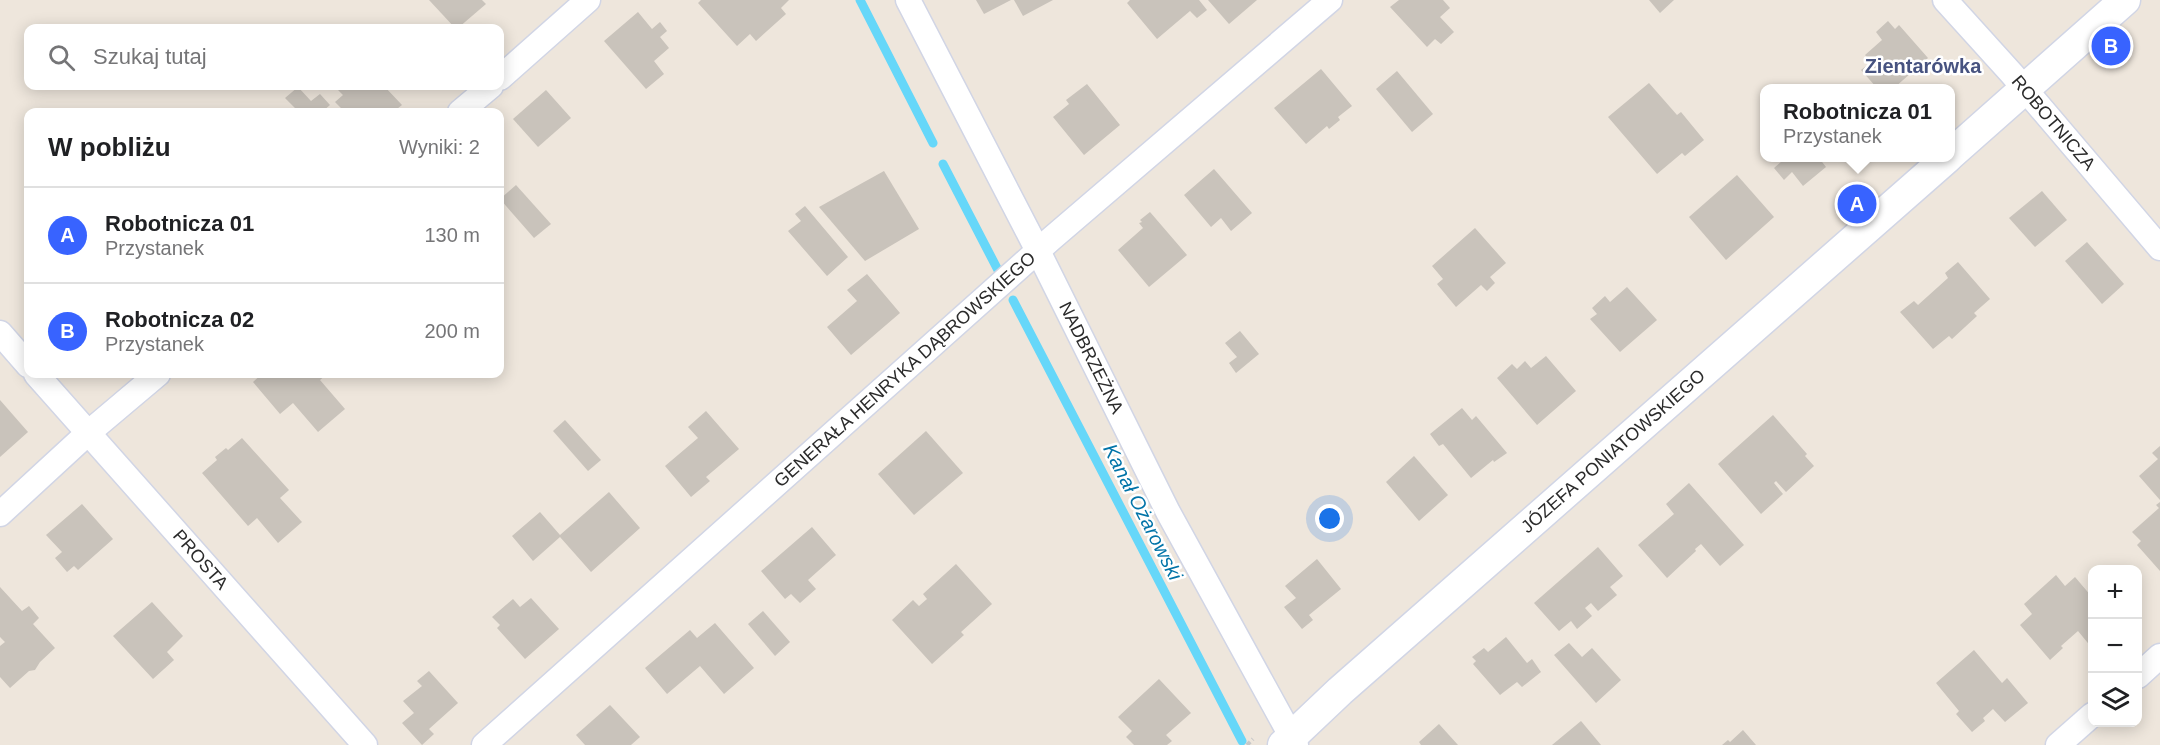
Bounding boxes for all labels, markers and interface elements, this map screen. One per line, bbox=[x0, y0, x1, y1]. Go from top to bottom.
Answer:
search box bbox=[24, 24, 504, 90]
pin: B bbox=[2092, 24, 2130, 68]
icon: search bbox=[45, 41, 78, 74]
text: Szukaj tutaj bbox=[93, 44, 207, 69]
district label: Zientarówka bbox=[1865, 55, 1982, 77]
street label: ROBOTNICZA bbox=[2008, 71, 2099, 174]
popup bbox=[1760, 84, 1955, 162]
text: Robotnicza 01 bbox=[1783, 99, 1932, 124]
text: Przystanek bbox=[1783, 125, 1882, 147]
text: W pobliżu bbox=[48, 132, 171, 162]
text: Wyniki: 2 bbox=[399, 136, 480, 158]
pin: A bbox=[1838, 182, 1876, 226]
text: Robotnicza 01 bbox=[105, 211, 254, 236]
text: A bbox=[60, 224, 75, 246]
text: 130 m bbox=[424, 224, 480, 246]
text: Przystanek bbox=[105, 237, 204, 259]
street label: GENERAŁA HENRYKA DĄBROWSKIEGO bbox=[770, 248, 1039, 491]
street label: NADBRZEŻNA bbox=[1055, 299, 1127, 417]
text: Robotnicza 02 bbox=[105, 307, 254, 332]
text: B bbox=[60, 320, 75, 342]
text: 200 m bbox=[424, 320, 480, 342]
text: Przystanek bbox=[105, 333, 204, 355]
street label: JÓZEFA PONIATOWSKIEGO bbox=[1517, 365, 1709, 537]
water label: Kanał Ożarowski bbox=[1099, 440, 1187, 584]
your location bbox=[1315, 504, 1344, 533]
street label: PROSTA bbox=[169, 526, 232, 593]
map controls bbox=[2088, 565, 2142, 727]
button: + bbox=[2088, 565, 2142, 619]
button: − bbox=[2088, 619, 2142, 673]
button: layers bbox=[2088, 673, 2142, 727]

